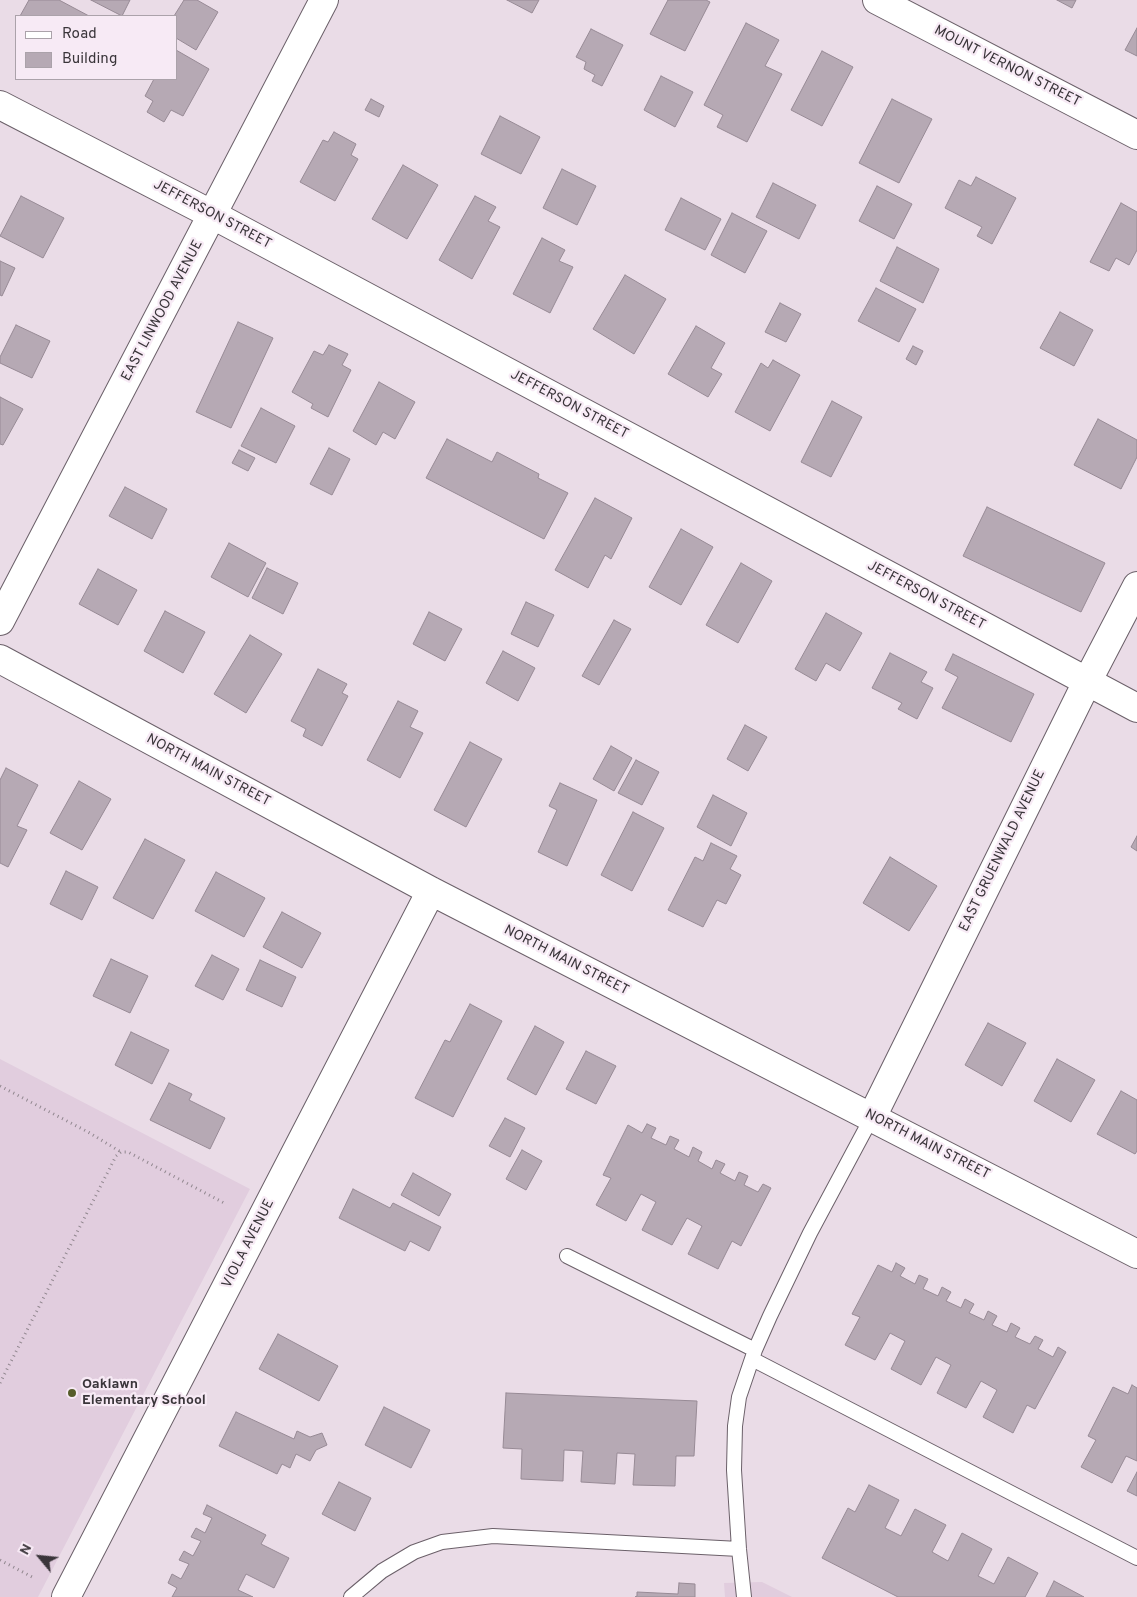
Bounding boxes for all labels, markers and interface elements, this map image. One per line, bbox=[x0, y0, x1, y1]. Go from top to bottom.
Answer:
legend bbox=[15, 15, 178, 80]
street label: MOUNT VERNON STREET bbox=[931, 23, 1083, 111]
text: Road bbox=[62, 25, 97, 44]
text: Building bbox=[62, 50, 117, 69]
street label: JEFFERSON STREET bbox=[150, 177, 274, 253]
street label: EAST LINWOOD AVENUE bbox=[119, 238, 207, 384]
street label: JEFFERSON STREET bbox=[507, 367, 631, 443]
street label: JEFFERSON STREET bbox=[864, 558, 988, 634]
street label: NORTH MAIN STREET bbox=[143, 731, 273, 811]
street label: EAST GRUENWALD AVENUE bbox=[956, 767, 1050, 935]
street label: NORTH MAIN STREET bbox=[501, 922, 631, 1000]
street label: NORTH MAIN STREET bbox=[862, 1106, 992, 1184]
street label: VIOLA AVENUE bbox=[219, 1197, 279, 1291]
place label: Oaklawn Elementary School bbox=[82, 1377, 206, 1410]
marker: Oaklawn Elementary School bbox=[66, 1387, 78, 1399]
north arrow bbox=[15, 1532, 65, 1582]
text: N bbox=[16, 1541, 36, 1558]

